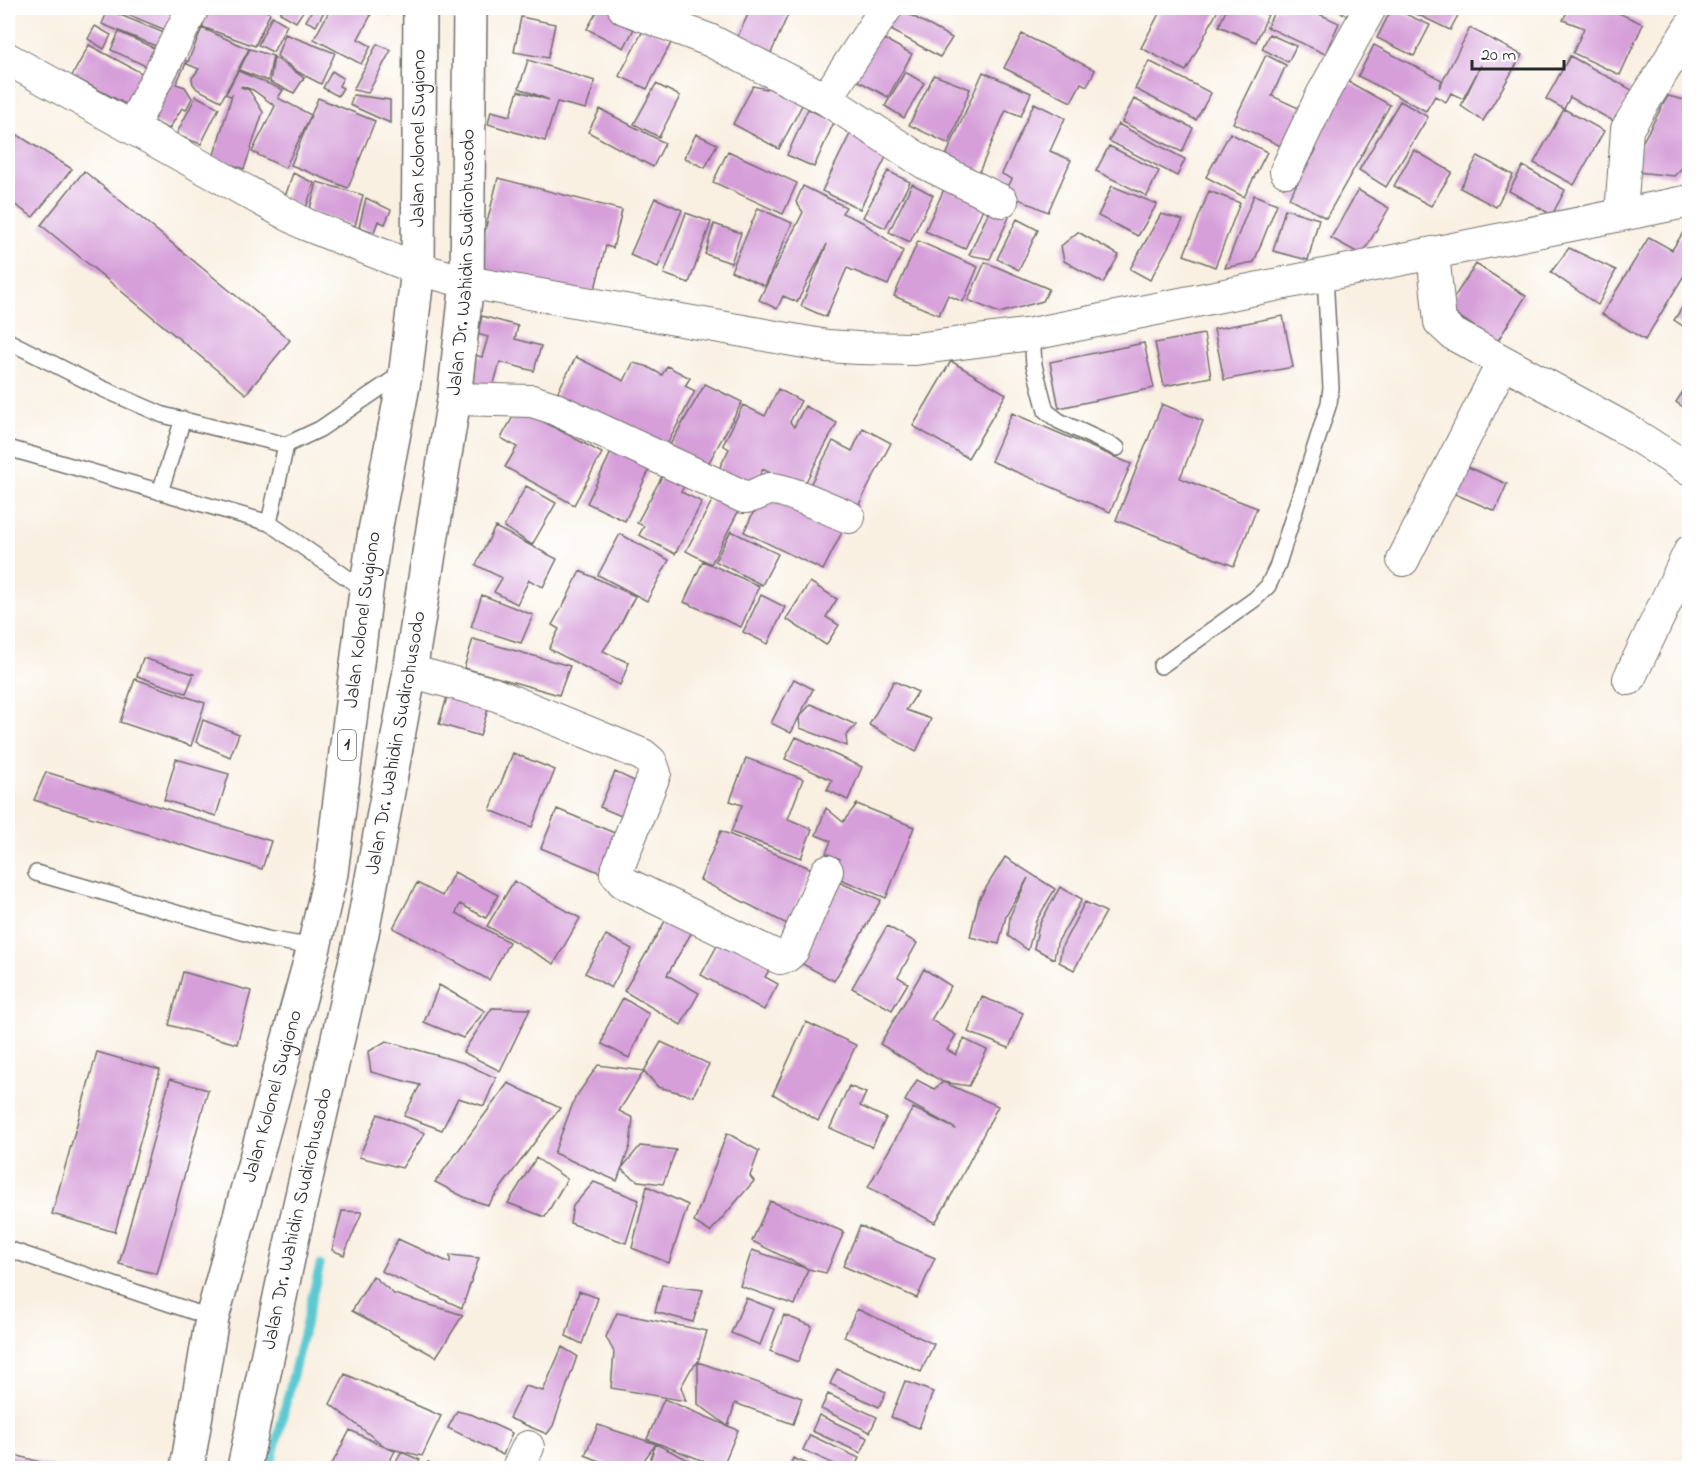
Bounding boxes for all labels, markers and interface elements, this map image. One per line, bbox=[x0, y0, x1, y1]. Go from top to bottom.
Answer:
scale bar bbox=[1472, 33, 1564, 71]
text: 20 m bbox=[1481, 43, 1516, 69]
street label: Jalan Kolonel Sugiono bbox=[404, 49, 435, 227]
street label: Jalan Dr. Wahidin Sudirohusodo bbox=[440, 129, 483, 397]
street label: Jalan Kolonel Sugiono bbox=[337, 530, 389, 710]
street label: Jalan Dr. Wahidin Sudirohusodo bbox=[358, 609, 434, 877]
road number: 1 bbox=[338, 730, 356, 760]
street label: Jalan Kolonel Sugiono bbox=[235, 1007, 310, 1186]
street label: Jalan Dr. Wahidin Sudirohusodo bbox=[255, 1085, 341, 1352]

